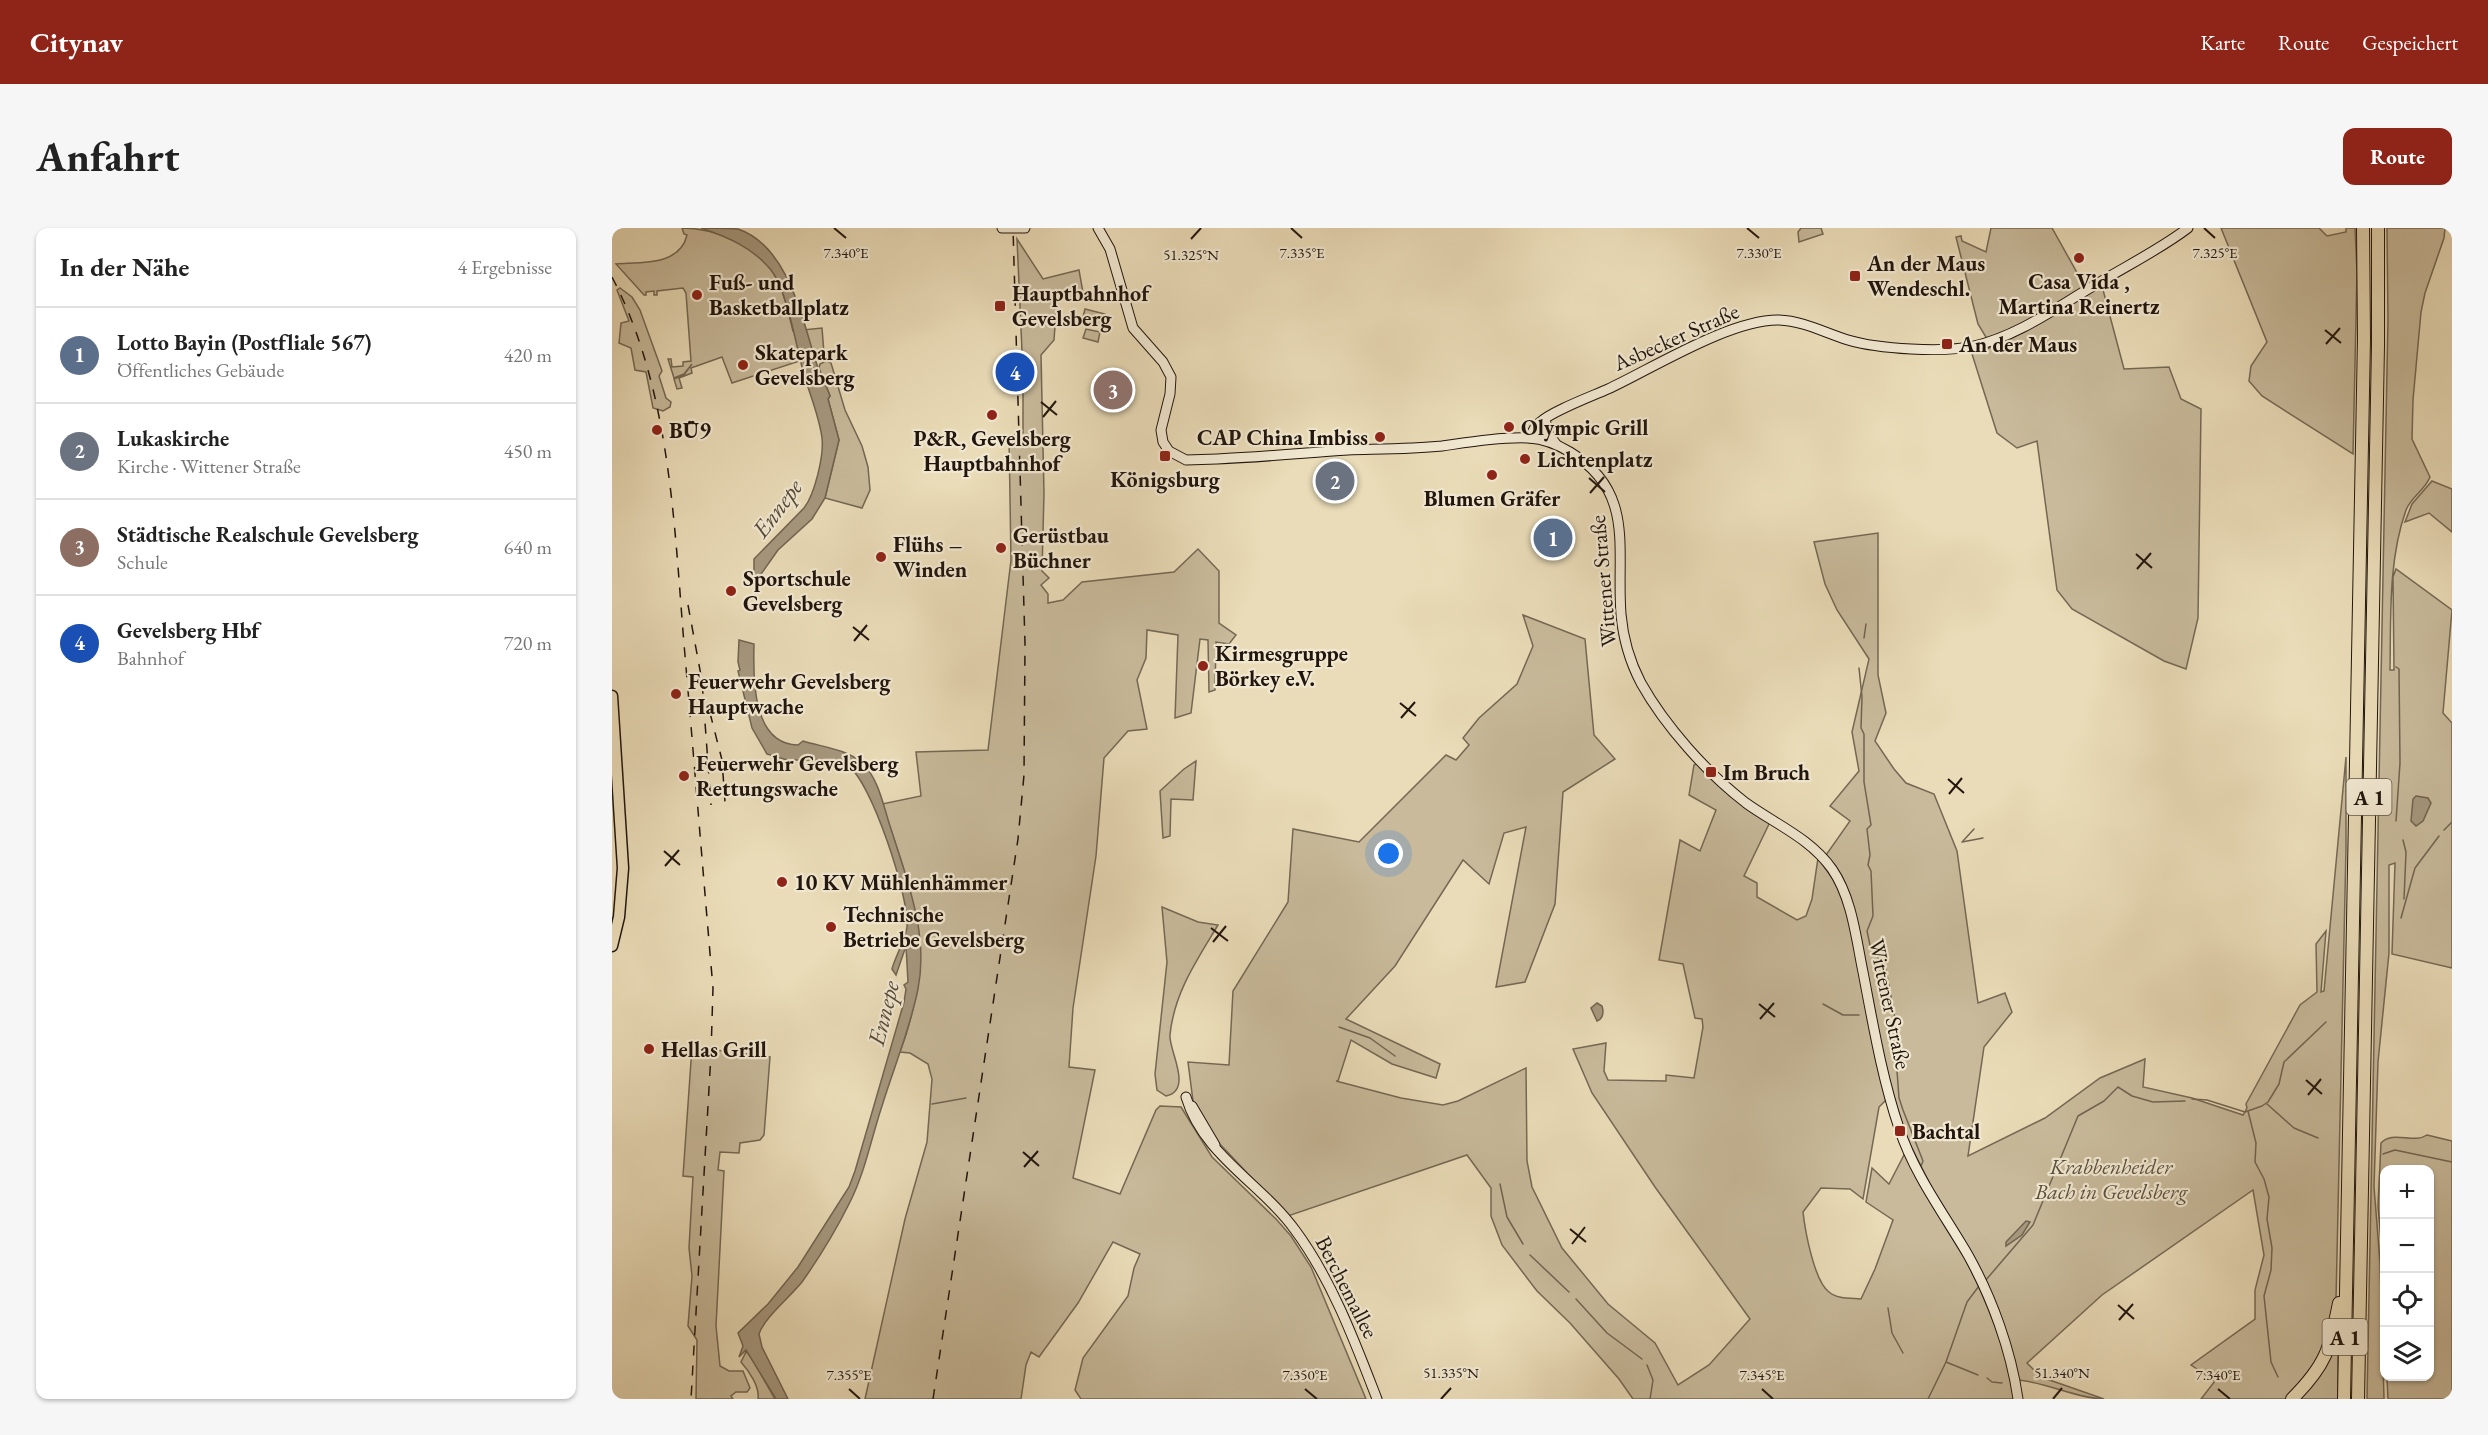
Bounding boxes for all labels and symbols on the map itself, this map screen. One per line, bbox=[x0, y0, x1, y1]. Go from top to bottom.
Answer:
text: 7.340°E bbox=[823, 243, 869, 262]
text: 7.335°E bbox=[1279, 243, 1325, 262]
text: 7.330°E bbox=[1736, 243, 1782, 262]
text: 7.325°E bbox=[2192, 243, 2238, 262]
text: 51.325°N bbox=[1163, 245, 1219, 264]
place label: An der Maus Wendeschl. bbox=[1866, 249, 1985, 303]
marker: Casa Vida , Martina Reinertz bbox=[2072, 251, 2086, 265]
place label: Casa Vida , Martina Reinertz bbox=[1998, 267, 2160, 321]
place label: Fuß- und Basketballplatz bbox=[709, 268, 849, 322]
marker: An der Maus Wendeschl. bbox=[1848, 269, 1862, 283]
place label: Hauptbahnhof Gevelsberg bbox=[1012, 279, 1152, 333]
marker: Fuß- und Basketballplatz bbox=[690, 288, 704, 302]
street label: Asbecker Straße bbox=[1608, 296, 1744, 378]
marker: Hauptbahnhof Gevelsberg bbox=[993, 299, 1007, 313]
place label: An der Maus bbox=[1958, 330, 2077, 359]
marker: An der Maus bbox=[1940, 337, 1954, 351]
place label: Skatepark Gevelsberg bbox=[755, 338, 856, 392]
pin: 4 bbox=[996, 350, 1034, 394]
marker: Skatepark Gevelsberg bbox=[736, 358, 750, 372]
pin: 3 bbox=[1094, 368, 1132, 412]
marker: P&R, Gevelsberg Hauptbahnhof bbox=[985, 408, 999, 422]
place label: Olympic Grill bbox=[1521, 413, 1649, 442]
place label: BÜ9 bbox=[669, 416, 711, 445]
marker: Olympic Grill bbox=[1502, 420, 1516, 434]
marker: BÜ9 bbox=[650, 423, 664, 437]
place label: CAP China Imbiss bbox=[1197, 423, 1368, 452]
place label: P&R, Gevelsberg Hauptbahnhof bbox=[913, 424, 1072, 478]
marker: CAP China Imbiss bbox=[1373, 430, 1387, 444]
place label: Lichtenplatz bbox=[1537, 445, 1653, 474]
marker: Königsburg bbox=[1158, 449, 1172, 463]
marker: Lichtenplatz bbox=[1518, 452, 1532, 466]
pin: 2 bbox=[1316, 458, 1354, 504]
place label: Königsburg bbox=[1110, 465, 1221, 494]
marker: Blumen Gräfer bbox=[1485, 468, 1499, 482]
water label: Ennepe bbox=[744, 472, 810, 544]
place label: Blumen Gräfer bbox=[1424, 484, 1561, 513]
street label: Wittener Straße bbox=[1583, 513, 1623, 648]
pin: 1 bbox=[1534, 516, 1572, 560]
place label: Gerüstbau Büchner bbox=[1013, 521, 1109, 575]
place label: Flühs – Winden bbox=[893, 530, 968, 584]
marker: Gerüstbau Büchner bbox=[994, 541, 1008, 555]
marker: Flühs – Winden bbox=[874, 550, 888, 564]
place label: Sportschule Gevelsberg bbox=[743, 564, 851, 618]
marker: Sportschule Gevelsberg bbox=[724, 584, 738, 598]
place label: Kirmesgruppe Börkey e.V. bbox=[1215, 639, 1348, 693]
marker: Kirmesgruppe Börkey e.V. bbox=[1196, 659, 1210, 673]
place label: Feuerwehr Gevelsberg Hauptwache bbox=[688, 667, 891, 721]
marker: Feuerwehr Gevelsberg Hauptwache bbox=[669, 687, 683, 701]
place label: Feuerwehr Gevelsberg Rettungswache bbox=[696, 749, 899, 803]
place label: Im Bruch bbox=[1723, 758, 1810, 787]
marker: Im Bruch bbox=[1704, 765, 1718, 779]
marker: Feuerwehr Gevelsberg Rettungswache bbox=[677, 769, 691, 783]
road number: A 1 bbox=[2346, 779, 2392, 815]
your location bbox=[1374, 839, 1403, 868]
place label: 10 KV Mühlenhämmer bbox=[794, 868, 1008, 897]
marker: 10 KV Mühlenhämmer bbox=[775, 875, 789, 889]
place label: Technische Betriebe Gevelsberg bbox=[843, 900, 1026, 954]
marker: Technische Betriebe Gevelsberg bbox=[824, 920, 838, 934]
street label: Wittener Straße bbox=[1862, 936, 1918, 1072]
water label: Ennepe bbox=[860, 977, 906, 1050]
place label: Hellas Grill bbox=[661, 1035, 767, 1064]
marker: Hellas Grill bbox=[642, 1042, 656, 1056]
place label: Bachtal bbox=[1912, 1117, 1980, 1146]
marker: Bachtal bbox=[1893, 1124, 1907, 1138]
park label: Krabbenheider Bach in Gevelsberg bbox=[2034, 1152, 2188, 1206]
street label: Berchemallee bbox=[1309, 1231, 1385, 1343]
road number: A 1 bbox=[2322, 1319, 2368, 1355]
text: 51.335°N bbox=[1423, 1363, 1479, 1382]
text: 51.340°N bbox=[2034, 1363, 2090, 1382]
text: 7.355°E bbox=[826, 1365, 872, 1384]
text: 7.350°E bbox=[1282, 1365, 1328, 1384]
text: 7.345°E bbox=[1739, 1365, 1785, 1384]
text: 7.340°E bbox=[2195, 1365, 2241, 1384]

